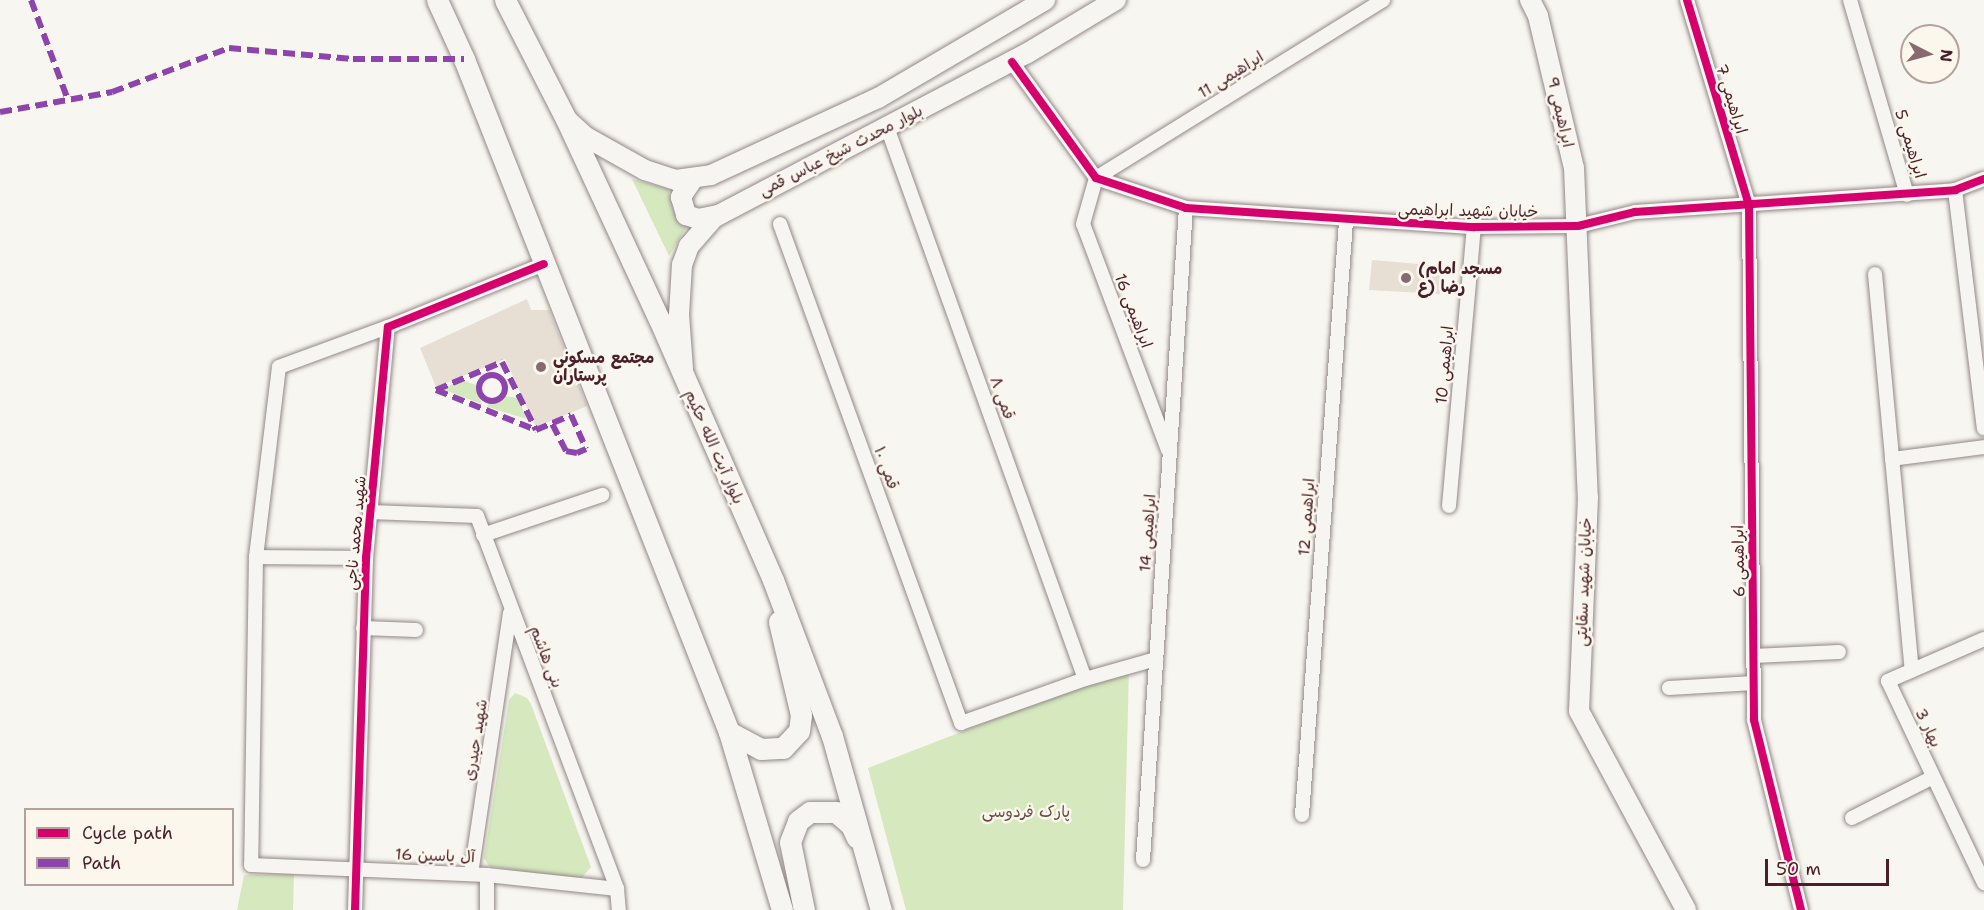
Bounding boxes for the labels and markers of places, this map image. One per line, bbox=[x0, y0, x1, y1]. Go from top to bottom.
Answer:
place label: (مسجد امام رضا (ع bbox=[1418, 259, 1502, 297]
marker: (مسجد امام رضا (ع bbox=[1399, 271, 1413, 285]
place label: مجتمع مسکونی پرستاران bbox=[553, 348, 654, 386]
marker: مجتمع مسکونی پرستاران bbox=[534, 360, 548, 374]

